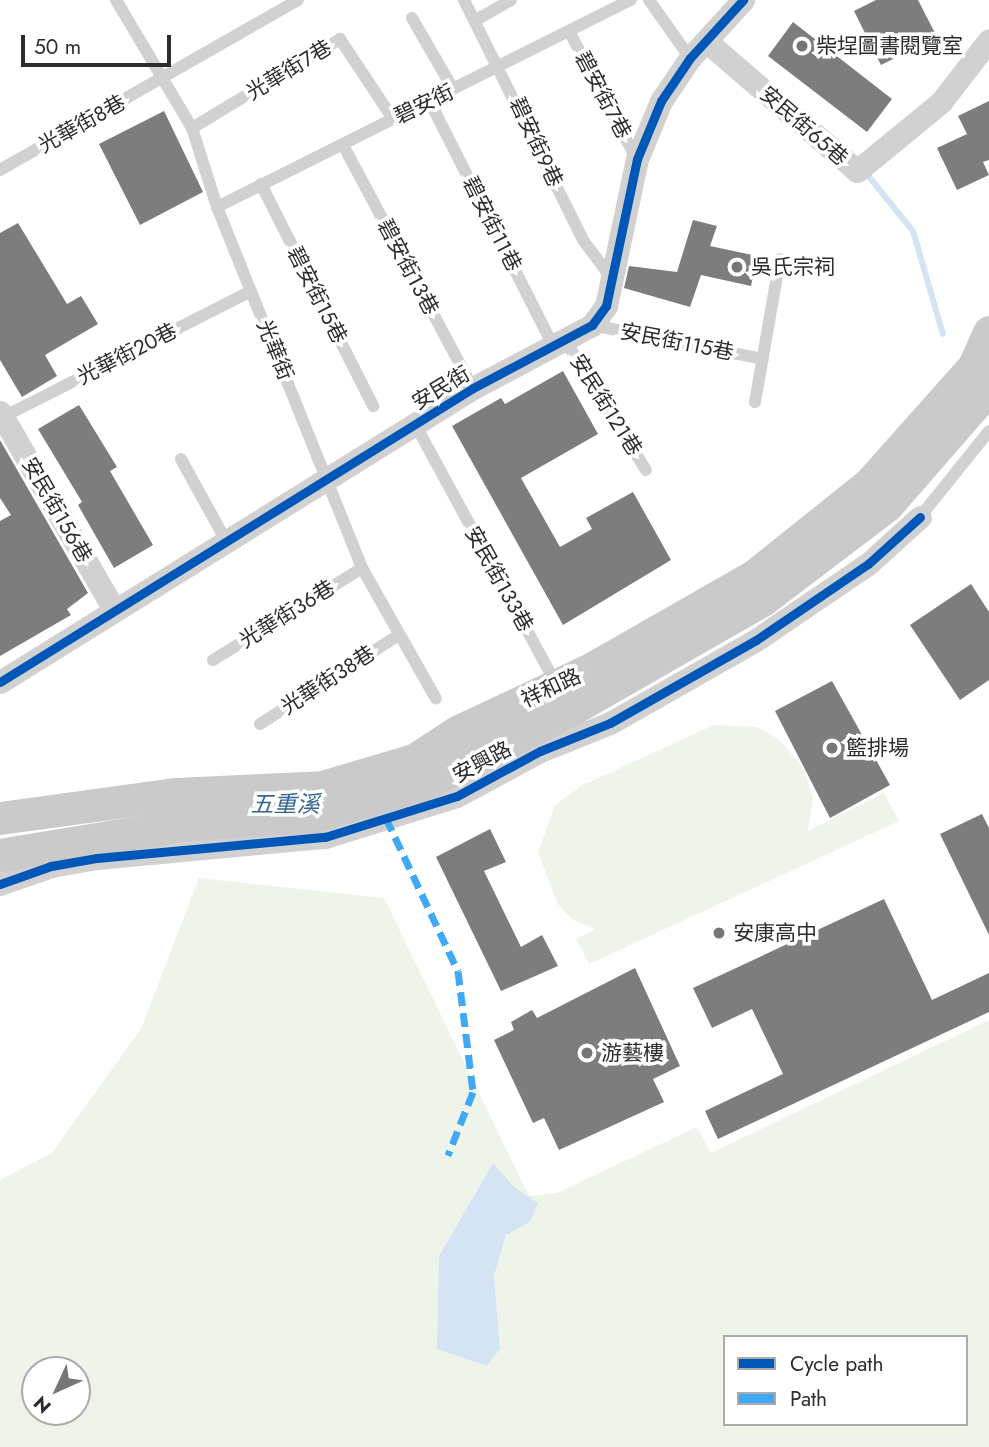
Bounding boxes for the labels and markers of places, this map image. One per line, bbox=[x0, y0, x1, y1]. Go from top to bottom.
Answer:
place label: 柴埕圖書閱覽室 bbox=[816, 33, 963, 59]
marker: 柴埕圖書閱覽室 bbox=[794, 38, 810, 54]
place label: 吳氏宗祠 bbox=[751, 254, 835, 280]
marker: 吳氏宗祠 bbox=[729, 259, 745, 275]
place label: 籃排場 bbox=[846, 735, 909, 761]
marker: 籃排場 bbox=[824, 740, 840, 756]
place label: 安康高中 bbox=[733, 920, 817, 946]
marker: 安康高中 bbox=[711, 925, 727, 941]
place label: 游藝樓 bbox=[601, 1040, 664, 1066]
marker: 游藝樓 bbox=[579, 1045, 595, 1061]

